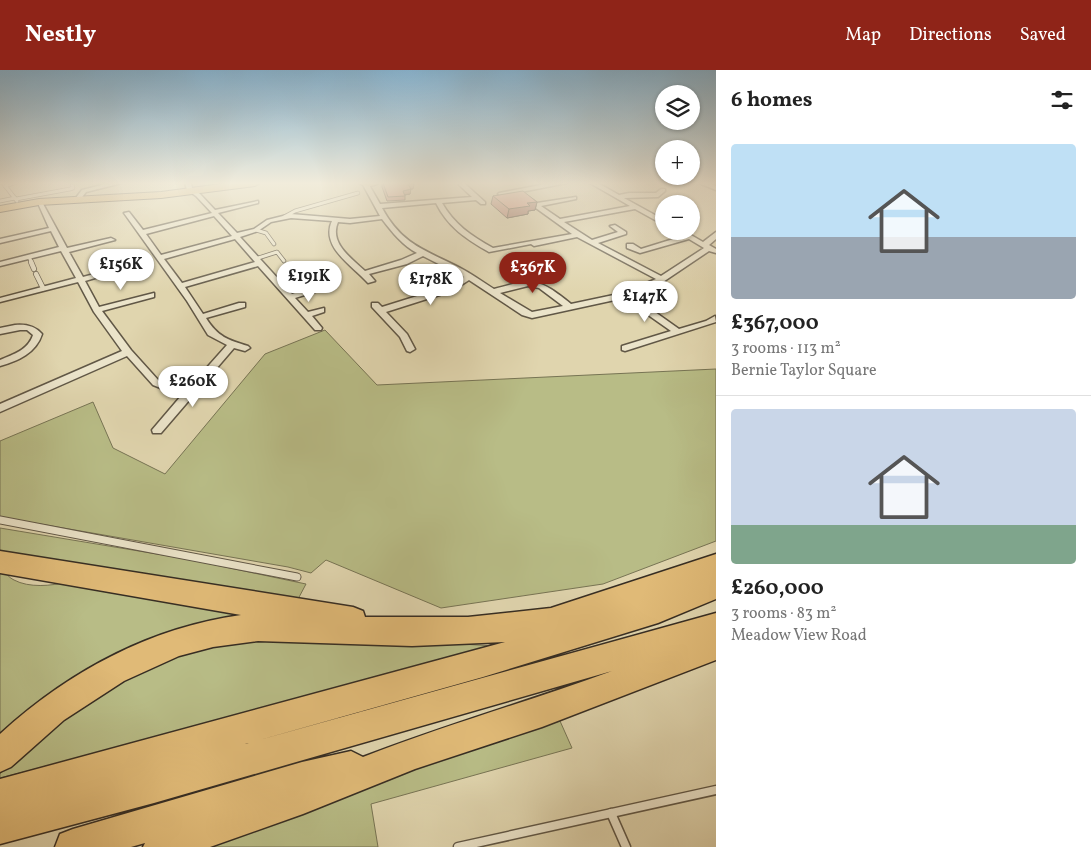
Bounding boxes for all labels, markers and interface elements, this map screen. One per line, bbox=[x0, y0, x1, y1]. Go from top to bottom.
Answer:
text: Nestly bbox=[25, 18, 96, 52]
text: Map bbox=[845, 23, 881, 48]
text: Directions bbox=[909, 23, 992, 48]
text: Saved bbox=[1020, 23, 1066, 48]
map controls bbox=[655, 85, 700, 240]
button: layers bbox=[655, 85, 700, 130]
text: 6 homes bbox=[731, 86, 812, 115]
icon: filters bbox=[1048, 86, 1076, 114]
button: + bbox=[655, 140, 700, 185]
icon: home bbox=[859, 176, 949, 266]
button: − bbox=[655, 195, 700, 240]
pin: £156K bbox=[86, 248, 156, 291]
pin: £367K bbox=[498, 252, 568, 294]
text: £156K bbox=[99, 254, 143, 276]
text: £367K bbox=[510, 257, 556, 279]
pin: £191K bbox=[274, 260, 344, 303]
pin: £178K bbox=[396, 264, 466, 306]
text: £191K bbox=[288, 266, 330, 288]
text: £178K bbox=[409, 269, 453, 291]
pin: £147K bbox=[610, 280, 680, 323]
text: £147K bbox=[623, 286, 667, 308]
text: £367,000 bbox=[731, 309, 819, 338]
text: 3 rooms · 113 m² bbox=[731, 338, 841, 360]
text: Bernie Taylor Square bbox=[731, 360, 877, 382]
pin: £260K bbox=[158, 366, 228, 408]
text: £260K bbox=[169, 371, 217, 393]
icon: home bbox=[859, 442, 949, 532]
text: £260,000 bbox=[731, 574, 824, 603]
text: 3 rooms · 83 m² bbox=[731, 603, 836, 625]
text: Meadow View Road bbox=[731, 625, 867, 647]

